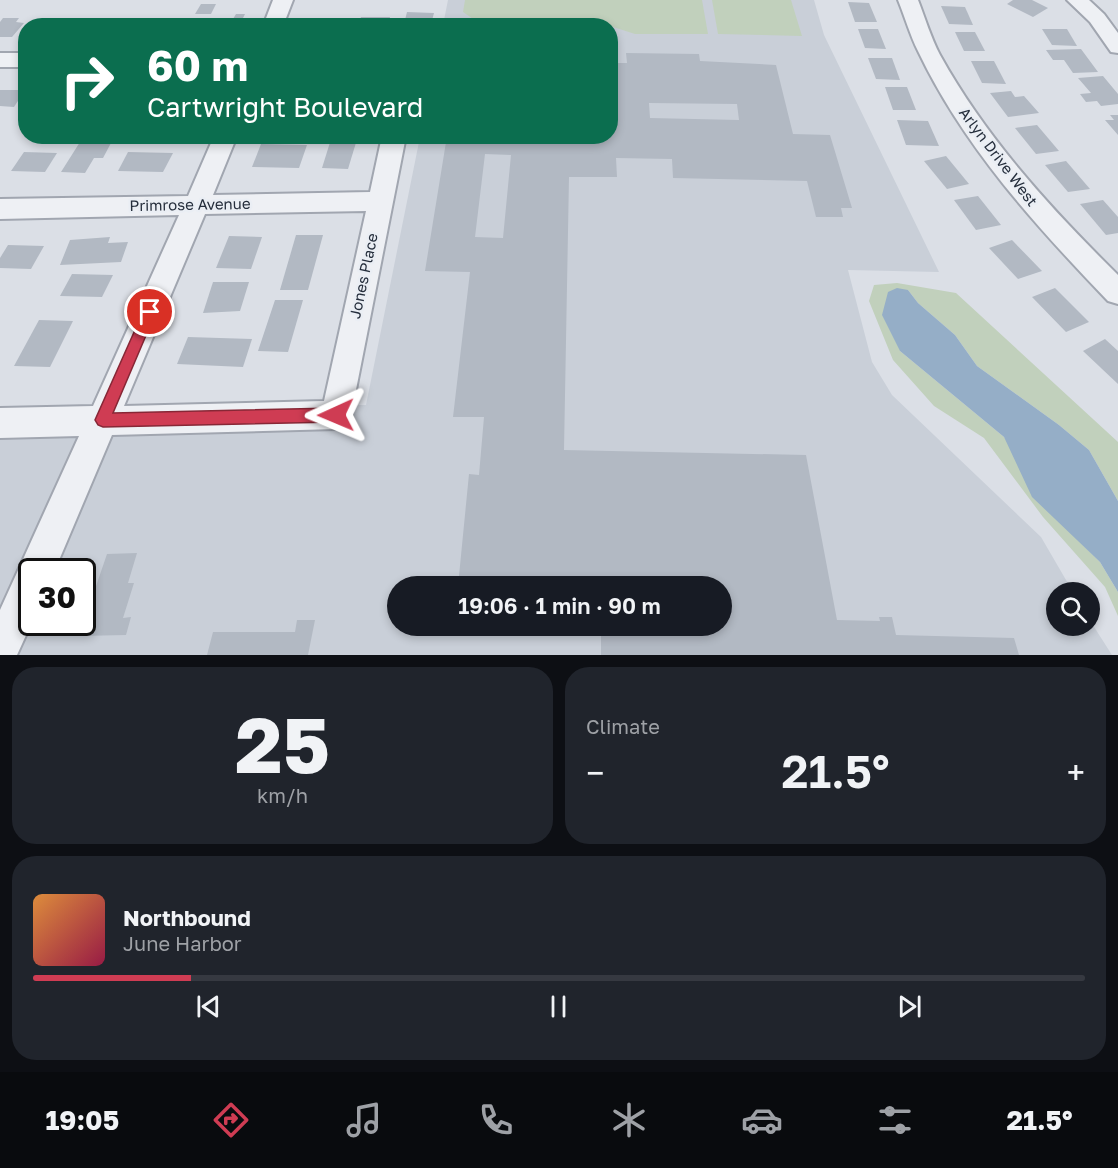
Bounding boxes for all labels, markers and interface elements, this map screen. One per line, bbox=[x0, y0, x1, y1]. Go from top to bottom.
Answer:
text: 60 m bbox=[147, 40, 248, 90]
icon: right bbox=[48, 42, 126, 120]
text: Cartwright Boulevard bbox=[147, 91, 423, 123]
street label: Arlyn Drive West bbox=[956, 103, 1042, 209]
street label: Primrose Avenue bbox=[129, 194, 251, 214]
street label: Jones Place bbox=[345, 231, 381, 320]
pin bbox=[124, 286, 175, 337]
icon: arrive bbox=[133, 295, 166, 328]
position arrow bbox=[304, 383, 368, 447]
speed limit sign: 30 bbox=[18, 558, 96, 636]
map controls bbox=[1046, 582, 1100, 636]
button: search bbox=[1046, 582, 1100, 636]
text: 19:06 · 1 min · 90 m bbox=[458, 592, 661, 619]
text: 25 bbox=[235, 697, 330, 790]
text: Climate bbox=[586, 714, 660, 738]
text: 21.5° bbox=[781, 744, 890, 798]
text: − bbox=[586, 753, 604, 792]
text: + bbox=[1067, 753, 1085, 792]
text: km/h bbox=[257, 783, 308, 807]
text: Northbound bbox=[123, 904, 251, 931]
text: June Harbor bbox=[123, 931, 242, 955]
icon: previous bbox=[192, 990, 225, 1023]
icon: pause bbox=[542, 990, 575, 1023]
icon: next bbox=[893, 990, 926, 1023]
icon: directions bbox=[210, 1099, 252, 1141]
icon: music bbox=[343, 1099, 385, 1141]
icon: phone bbox=[475, 1099, 517, 1141]
icon: climate bbox=[608, 1099, 650, 1141]
icon: car bbox=[741, 1099, 783, 1141]
icon: filters bbox=[874, 1099, 916, 1141]
text: 19:05 bbox=[45, 1104, 119, 1136]
text: 21.5° bbox=[1007, 1104, 1073, 1136]

